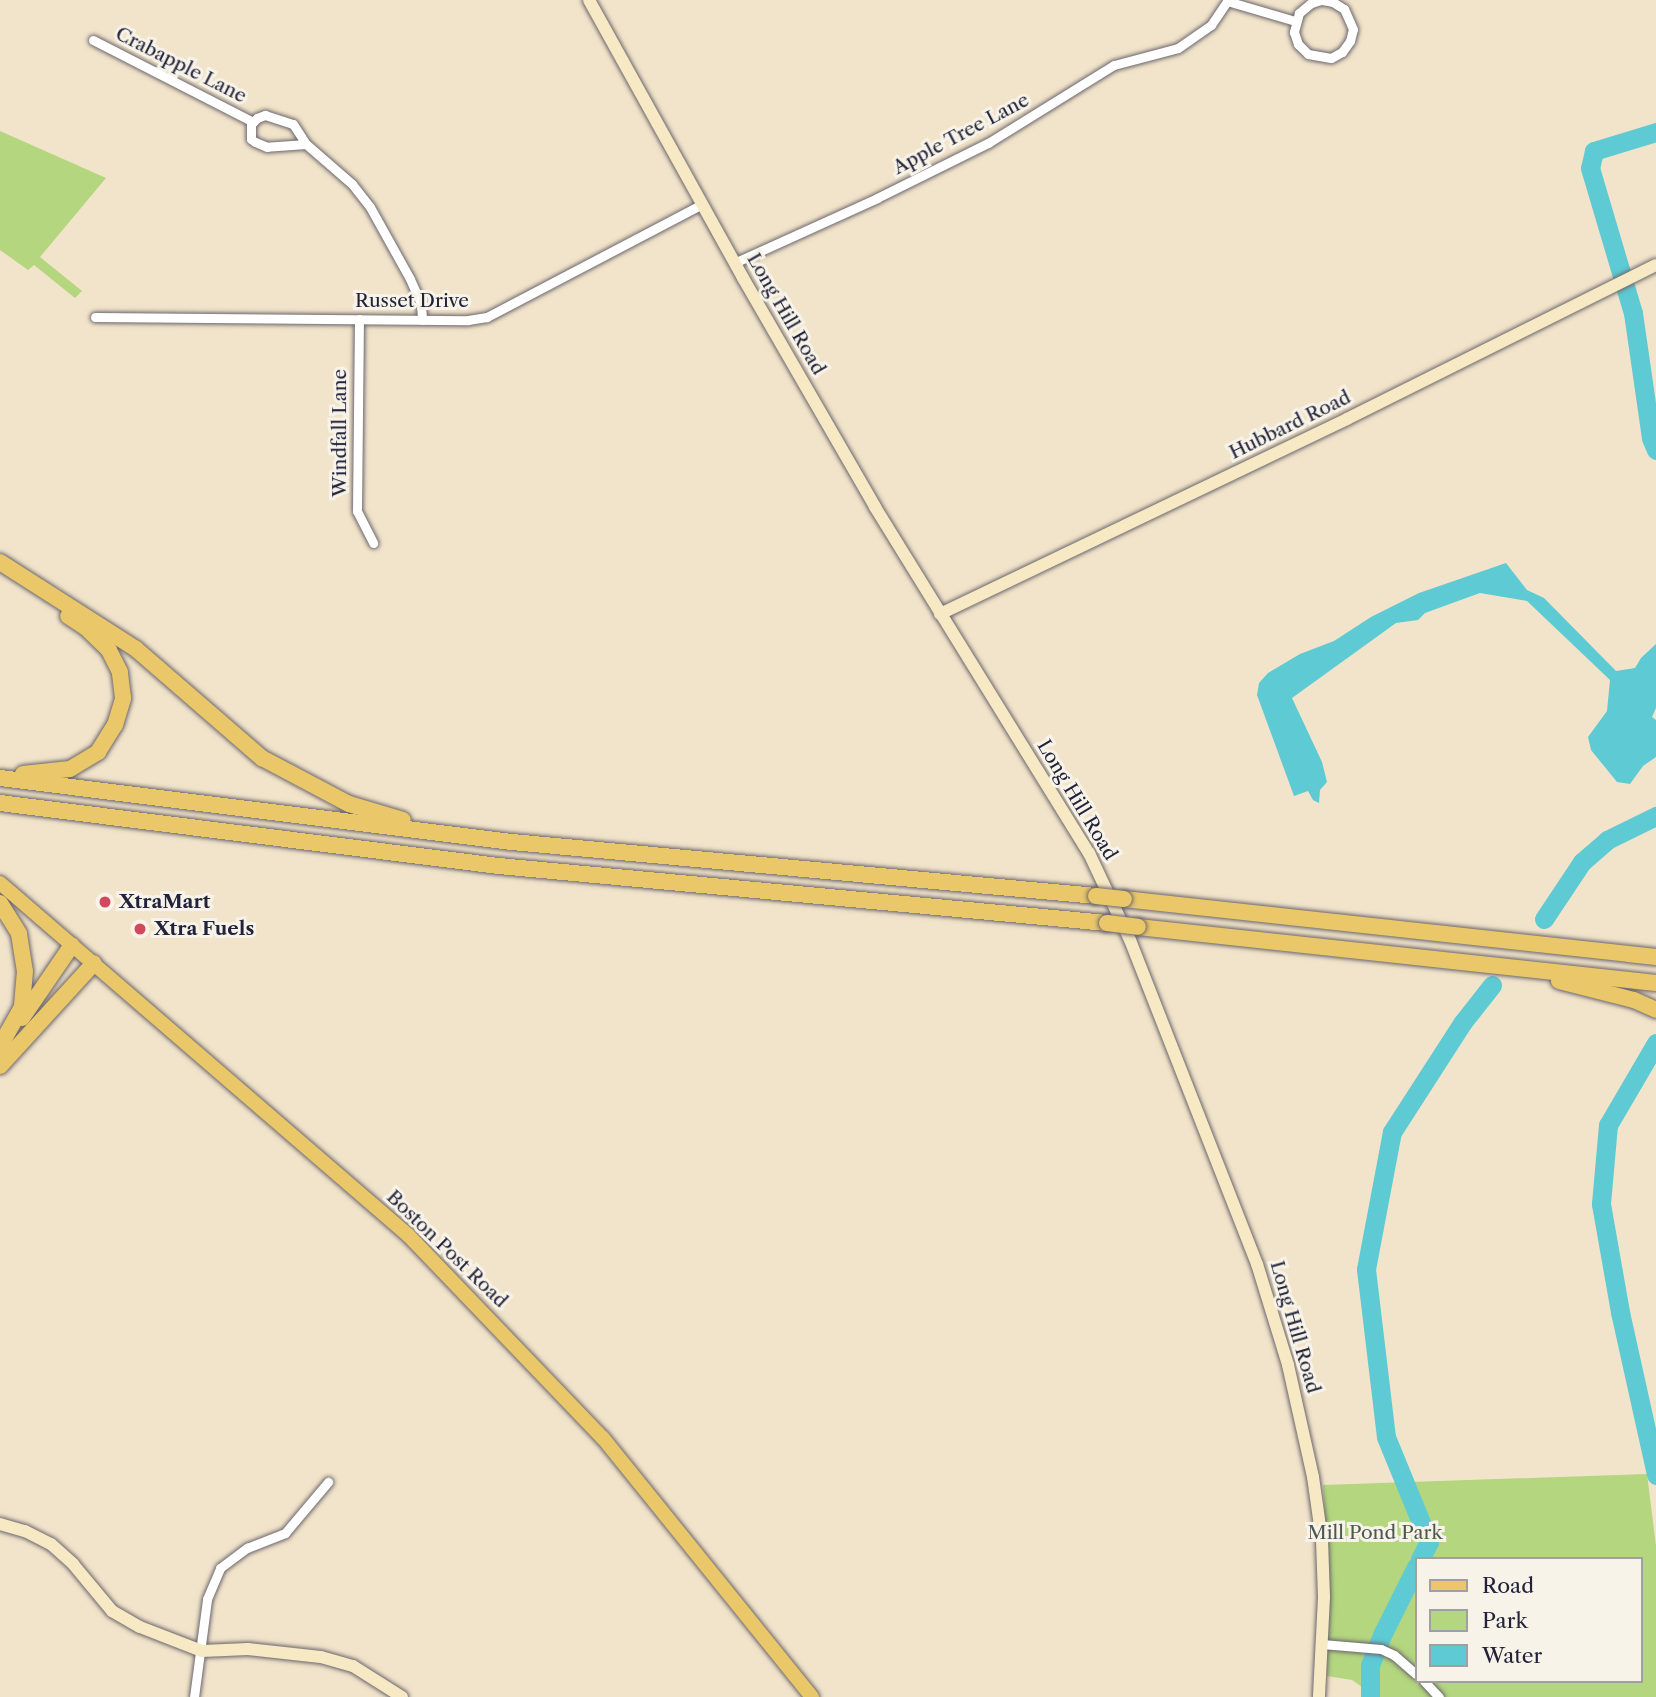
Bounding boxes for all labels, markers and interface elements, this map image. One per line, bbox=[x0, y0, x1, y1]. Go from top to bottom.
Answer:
street label: Crabapple Lane bbox=[112, 22, 250, 108]
street label: Apple Tree Lane bbox=[889, 88, 1033, 180]
street label: Long Hill Road bbox=[742, 249, 830, 379]
street label: Russet Drive bbox=[355, 290, 469, 312]
street label: Windfall Lane bbox=[329, 369, 351, 497]
street label: Hubbard Road bbox=[1226, 386, 1354, 464]
street label: Long Hill Road bbox=[1032, 736, 1122, 864]
place label: XtraMart bbox=[119, 891, 210, 913]
marker: XtraMart bbox=[97, 894, 113, 910]
place label: Xtra Fuels bbox=[154, 918, 254, 940]
marker: Xtra Fuels bbox=[132, 921, 148, 937]
street label: Boston Post Road bbox=[382, 1186, 512, 1312]
street label: Long Hill Road bbox=[1265, 1258, 1325, 1396]
park label: Mill Pond Park bbox=[1308, 1522, 1442, 1544]
legend bbox=[1414, 1557, 1642, 1683]
text: Road bbox=[1482, 1573, 1534, 1598]
text: Park bbox=[1482, 1608, 1528, 1633]
text: Water bbox=[1482, 1643, 1542, 1668]

